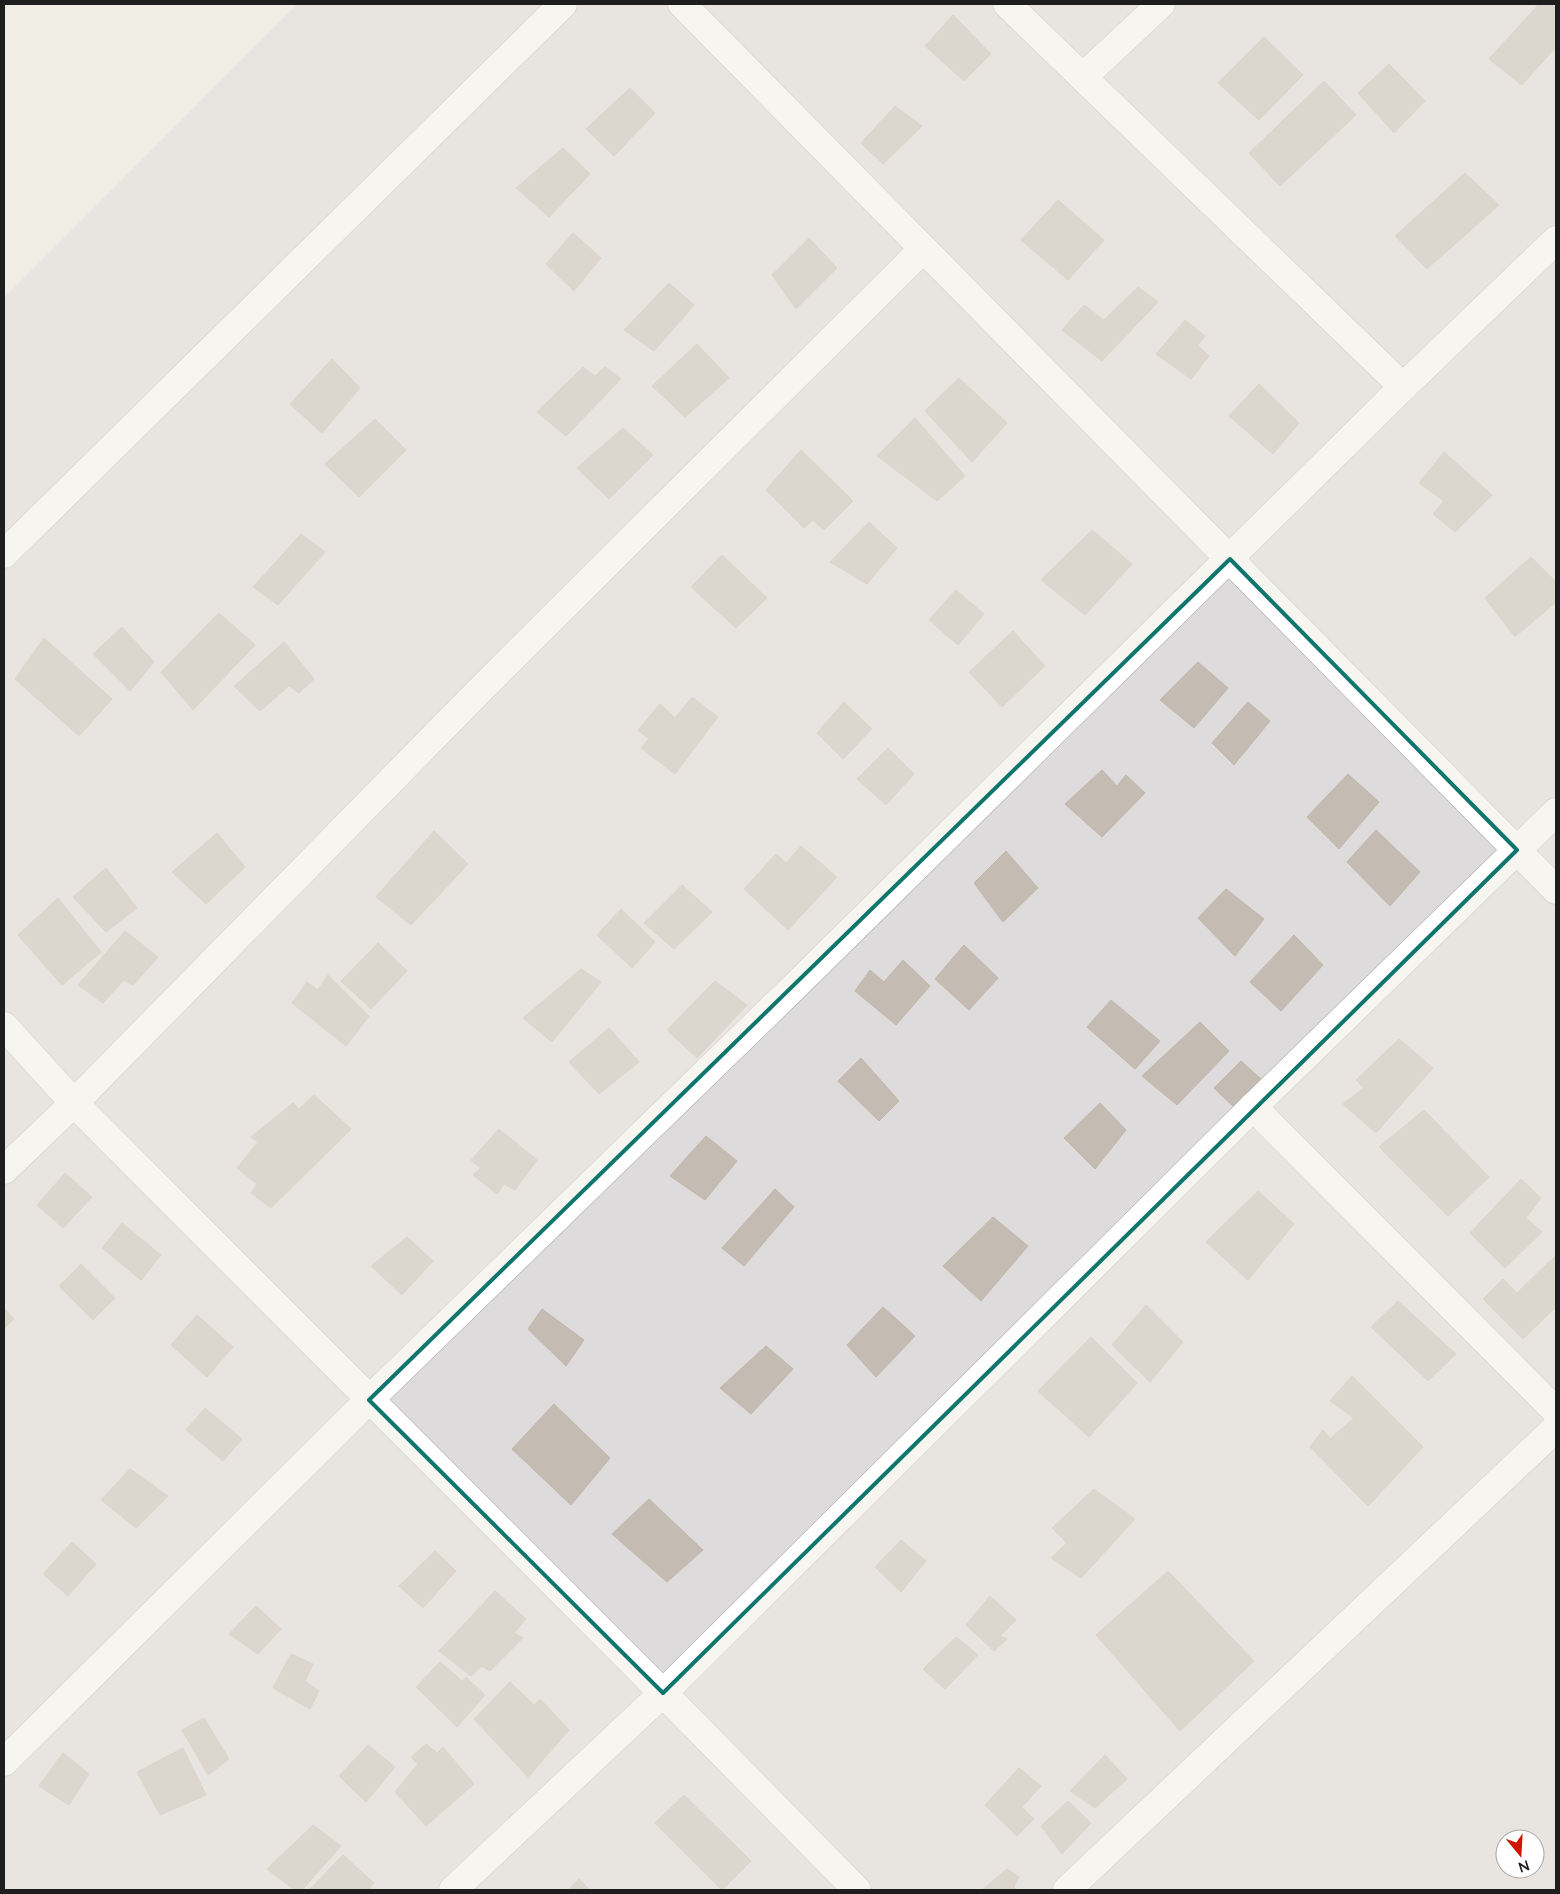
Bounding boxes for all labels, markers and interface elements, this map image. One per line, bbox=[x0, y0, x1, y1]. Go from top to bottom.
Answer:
north arrow bbox=[1495, 1829, 1545, 1879]
text: N bbox=[1516, 1857, 1532, 1877]

